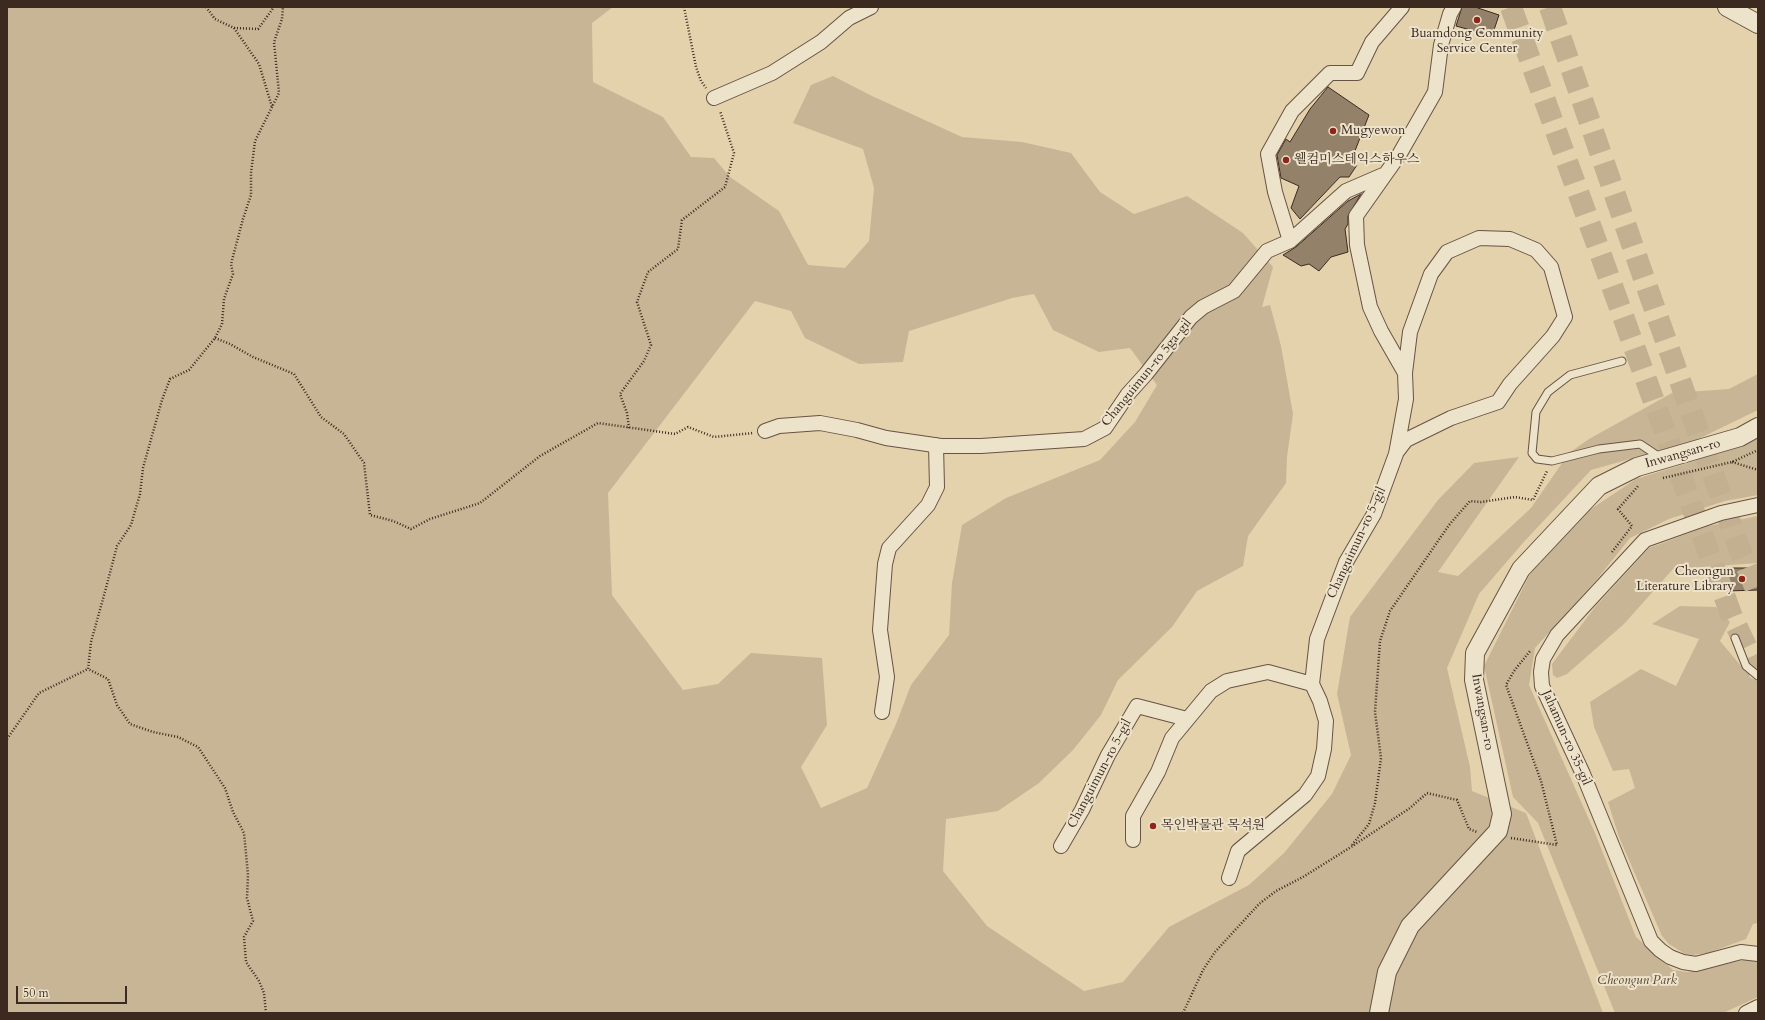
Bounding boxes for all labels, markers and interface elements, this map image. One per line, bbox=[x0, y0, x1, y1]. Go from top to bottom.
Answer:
marker: Buamdong Community Service Center bbox=[1472, 15, 1482, 25]
place label: Buamdong Community Service Center bbox=[1411, 26, 1543, 57]
place label: Mugyewon bbox=[1341, 123, 1405, 139]
marker: Mugyewon bbox=[1328, 126, 1338, 136]
place label: 웰컴미스테익스하우스 bbox=[1294, 152, 1420, 168]
marker: 웰컴미스테익스하우스 bbox=[1281, 155, 1291, 165]
street label: Changuimun-ro 5ga-gil bbox=[1099, 316, 1195, 430]
street label: Inwangsan-ro bbox=[1644, 436, 1722, 472]
street label: Changuimun-ro 5-gil bbox=[1324, 485, 1390, 601]
place label: Cheongun Literature Library bbox=[1636, 564, 1734, 595]
marker: Cheongun Literature Library bbox=[1737, 574, 1747, 584]
street label: Inwangsan-ro bbox=[1468, 673, 1496, 751]
street label: Jahamun-ro 35-gil bbox=[1538, 688, 1594, 788]
street label: Changuimun-ro 5-gil bbox=[1065, 717, 1135, 831]
place label: 목인박물관 목석원 bbox=[1161, 818, 1265, 834]
marker: 목인박물관 목석원 bbox=[1148, 821, 1158, 831]
park label: Cheongun Park bbox=[1597, 973, 1677, 989]
scale bar bbox=[18, 978, 129, 1004]
text: 50 m bbox=[23, 985, 49, 1001]

